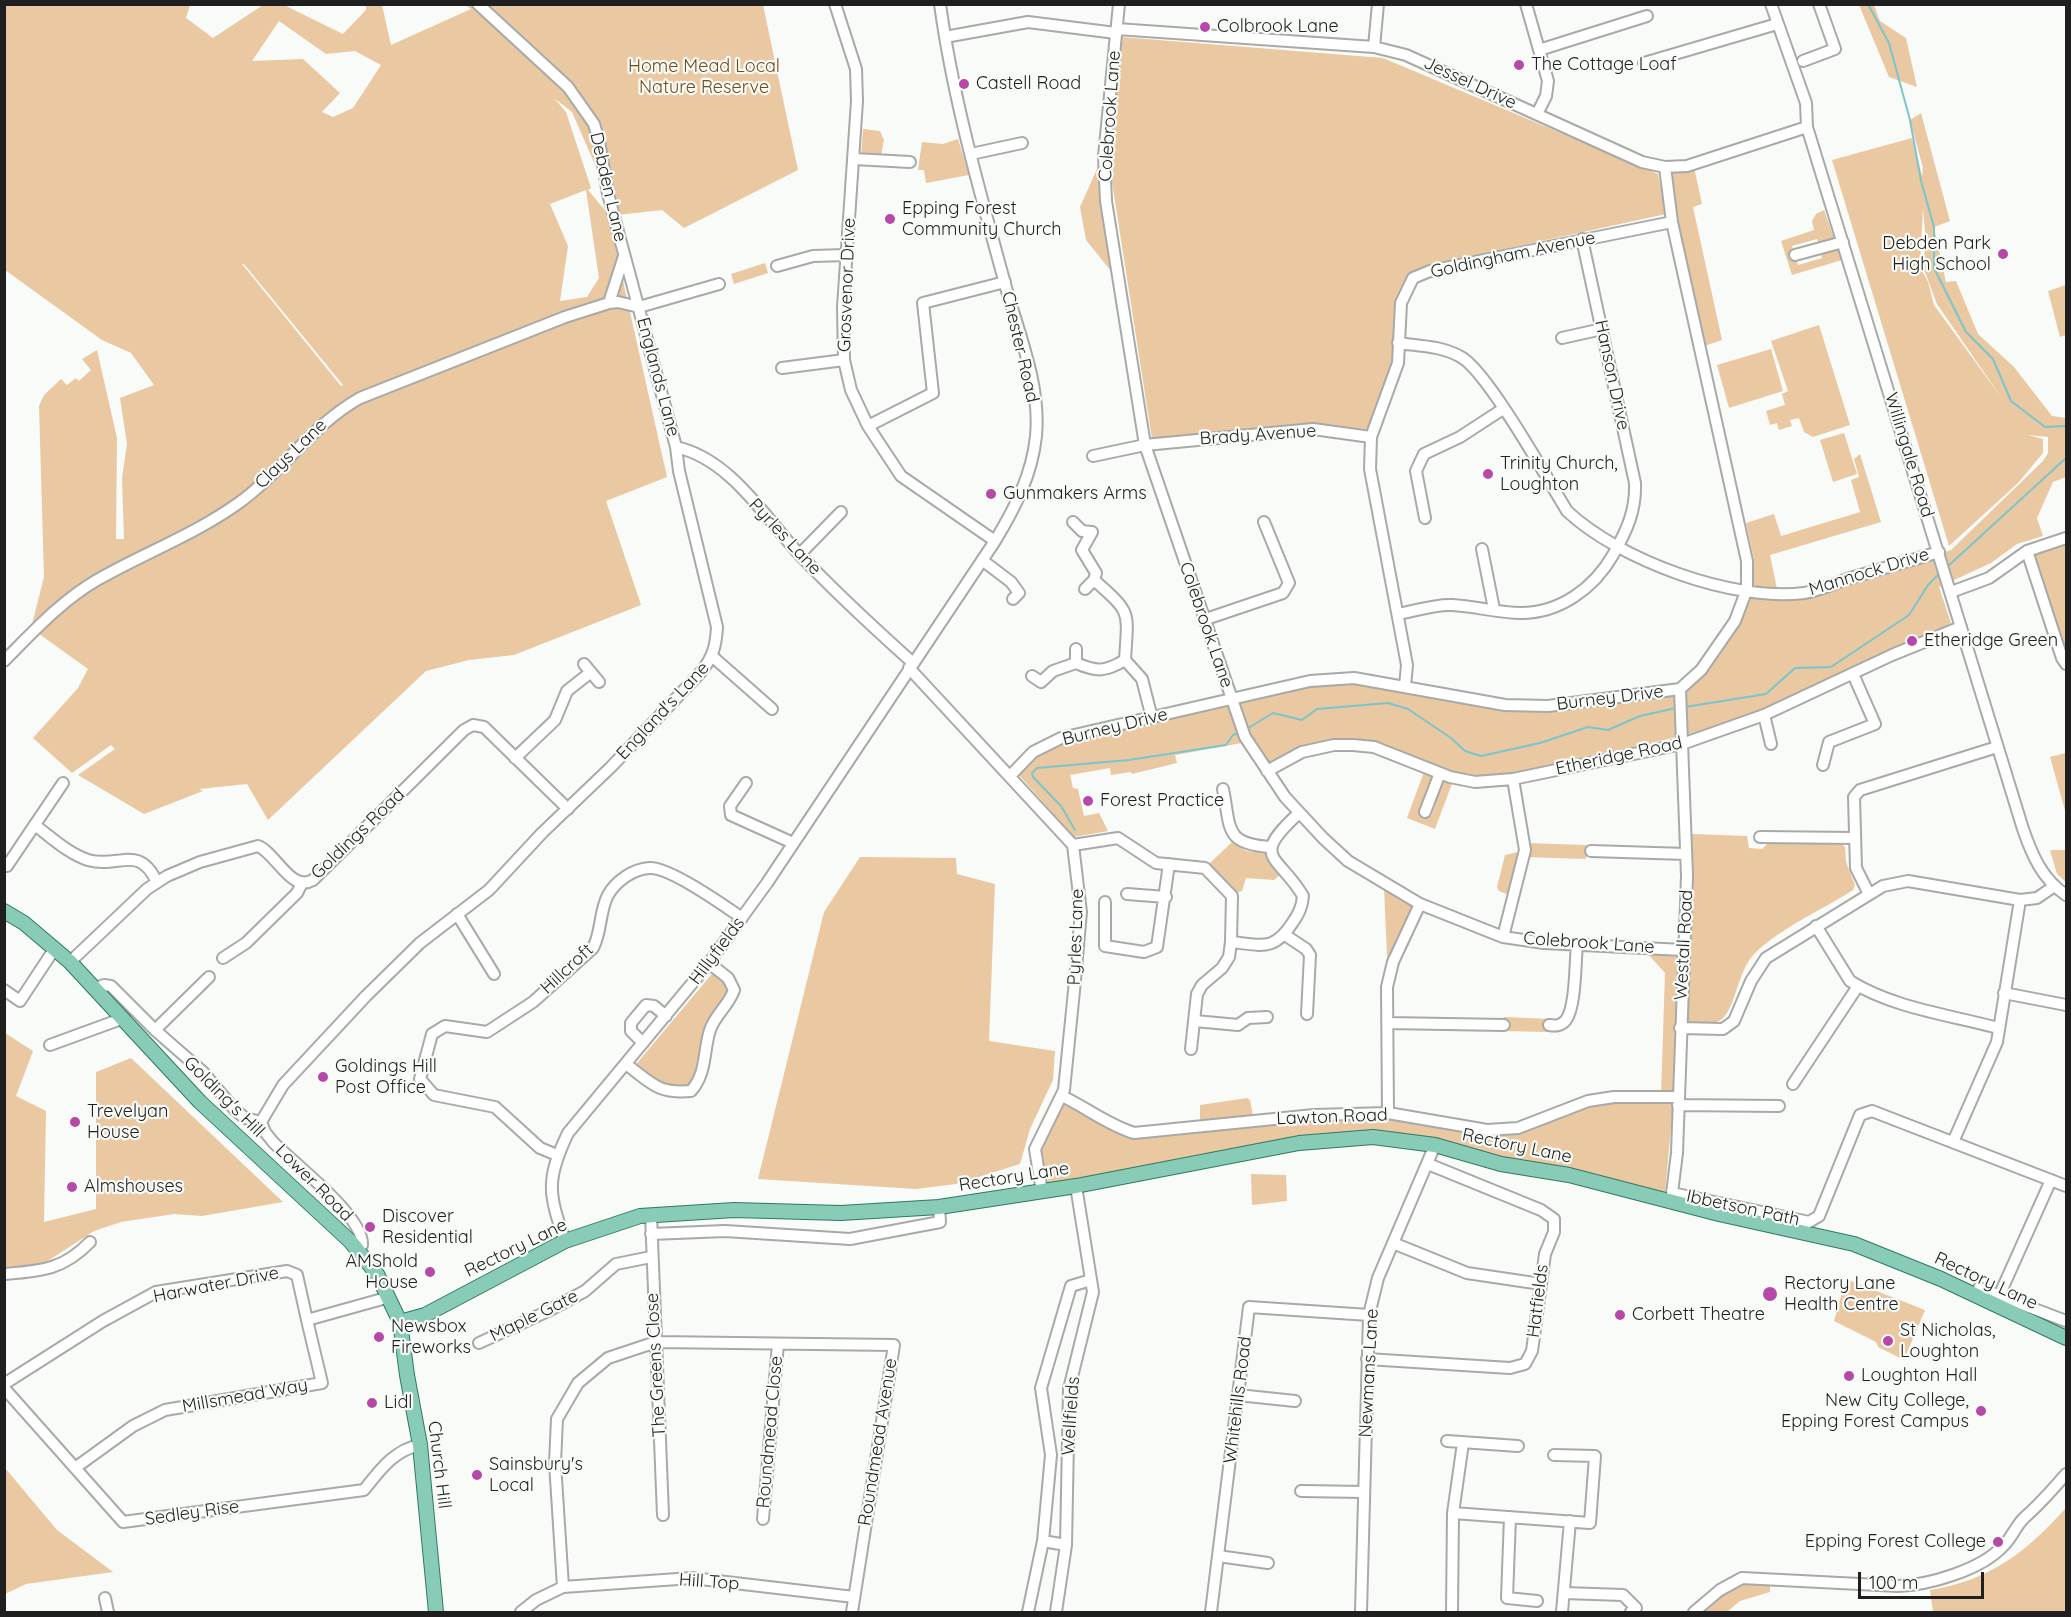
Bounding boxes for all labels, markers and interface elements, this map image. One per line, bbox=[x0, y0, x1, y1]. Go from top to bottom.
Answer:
place label: Colbrook Lane bbox=[1217, 16, 1339, 38]
marker: Colbrook Lane bbox=[1198, 20, 1212, 34]
street label: Colebrook Lane bbox=[1095, 50, 1125, 182]
street label: Jessel Drive bbox=[1420, 52, 1520, 114]
place label: The Cottage Loaf bbox=[1531, 54, 1677, 76]
park label: Home Mead Local Nature Reserve bbox=[628, 56, 780, 98]
marker: The Cottage Loaf bbox=[1512, 58, 1526, 72]
place label: Castell Road bbox=[976, 73, 1081, 95]
marker: Castell Road bbox=[957, 77, 971, 91]
street label: Debden Lane bbox=[585, 130, 631, 244]
place label: Epping Forest Community Church bbox=[902, 198, 1061, 240]
marker: Epping Forest Community Church bbox=[883, 212, 897, 226]
street label: Grosvenor Drive bbox=[834, 217, 860, 353]
street label: Goldingham Avenue bbox=[1429, 227, 1597, 283]
place label: Debden Park High School bbox=[1882, 233, 1991, 276]
marker: Debden Park High School bbox=[1996, 247, 2010, 261]
street label: Chester Road bbox=[997, 289, 1043, 405]
street label: Englands Lane bbox=[632, 315, 684, 439]
street label: Hanson Drive bbox=[1590, 318, 1634, 432]
street label: Willingale Road bbox=[1880, 390, 1938, 520]
street label: Clays Lane bbox=[251, 415, 331, 493]
street label: Brady Avenue bbox=[1199, 420, 1317, 450]
place label: Trinity Church, Loughton bbox=[1500, 453, 1618, 496]
marker: Trinity Church, Loughton bbox=[1481, 467, 1495, 481]
place label: Gunmakers Arms bbox=[1003, 483, 1147, 505]
marker: Gunmakers Arms bbox=[984, 487, 998, 501]
street label: Pyrles Lane bbox=[744, 494, 826, 580]
street label: Mannock Drive bbox=[1806, 543, 1932, 601]
street label: Colebrook Lane bbox=[1174, 559, 1238, 691]
place label: Etheridge Green bbox=[1924, 630, 2058, 652]
marker: Etheridge Green bbox=[1905, 634, 1919, 648]
street label: England's Lane bbox=[612, 658, 714, 764]
street label: Burney Drive bbox=[1555, 681, 1665, 715]
street label: Burney Drive bbox=[1060, 703, 1170, 751]
street label: Etheridge Road bbox=[1554, 732, 1684, 780]
street label: Goldings Road bbox=[307, 784, 409, 884]
place label: Forest Practice bbox=[1100, 790, 1224, 812]
marker: Forest Practice bbox=[1081, 794, 1095, 808]
street label: Pyrles Lane bbox=[1064, 888, 1088, 986]
street label: Westall Road bbox=[1670, 889, 1698, 1001]
street label: Hillyfields bbox=[685, 913, 749, 989]
street label: Colebrook Lane bbox=[1523, 928, 1655, 958]
street label: Hillcroft bbox=[536, 939, 598, 999]
street label: Golding's Hill bbox=[179, 1052, 269, 1142]
place label: Goldings Hill Post Office bbox=[335, 1056, 437, 1098]
marker: Goldings Hill Post Office bbox=[316, 1070, 330, 1084]
place label: Trevelyan House bbox=[87, 1101, 168, 1144]
street label: Lawton Road bbox=[1276, 1104, 1388, 1130]
marker: Trevelyan House bbox=[68, 1115, 82, 1129]
street label: Rectory Lane bbox=[1460, 1124, 1574, 1168]
street label: Lower Road bbox=[271, 1140, 357, 1226]
street label: Rectory Lane bbox=[957, 1158, 1071, 1196]
place label: Almshouses bbox=[84, 1176, 183, 1198]
marker: Almshouses bbox=[65, 1180, 79, 1194]
street label: Ibbetson Path bbox=[1684, 1185, 1802, 1231]
place label: Discover Residential bbox=[382, 1206, 473, 1248]
street label: Rectory Lane bbox=[461, 1214, 571, 1282]
marker: Discover Residential bbox=[363, 1220, 377, 1234]
street label: Rectory Lane bbox=[1931, 1248, 2041, 1314]
place label: AMShold House bbox=[345, 1251, 418, 1294]
street label: Harwater Drive bbox=[151, 1262, 281, 1308]
street label: Hatfields bbox=[1523, 1263, 1553, 1339]
marker: AMShold House bbox=[423, 1265, 437, 1279]
place label: Rectory Lane Health Centre bbox=[1784, 1273, 1899, 1316]
street label: Maple Gate bbox=[486, 1285, 582, 1347]
marker: Rectory Lane Health Centre bbox=[1761, 1285, 1779, 1303]
street label: The Greens Close bbox=[641, 1292, 671, 1438]
place label: Corbett Theatre bbox=[1632, 1304, 1765, 1326]
street label: Newmans Lane bbox=[1355, 1308, 1383, 1438]
marker: Corbett Theatre bbox=[1613, 1308, 1627, 1322]
place label: Newsbox Fireworks bbox=[391, 1316, 471, 1358]
place label: St Nicholas, Loughton bbox=[1900, 1320, 1995, 1362]
marker: Newsbox Fireworks bbox=[372, 1330, 386, 1344]
marker: St Nicholas, Loughton bbox=[1881, 1334, 1895, 1348]
street label: Whitehills Road bbox=[1219, 1335, 1257, 1465]
street label: Roundmead Close bbox=[753, 1355, 787, 1509]
street label: Roundmead Avenue bbox=[854, 1357, 902, 1527]
place label: Loughton Hall bbox=[1861, 1365, 1977, 1387]
marker: Loughton Hall bbox=[1842, 1369, 1856, 1383]
street label: Millsmead Way bbox=[180, 1374, 310, 1418]
street label: Wellfields bbox=[1057, 1376, 1085, 1456]
place label: New City College, Epping Forest Campus bbox=[1781, 1390, 1969, 1432]
place label: Lidl bbox=[384, 1392, 412, 1414]
marker: Lidl bbox=[365, 1396, 379, 1410]
marker: New City College, Epping Forest Campus bbox=[1974, 1404, 1988, 1418]
street label: Church Hill bbox=[423, 1420, 455, 1510]
place label: Sainsbury's Local bbox=[489, 1454, 583, 1496]
marker: Sainsbury's Local bbox=[470, 1468, 484, 1482]
street label: Sedley Rise bbox=[144, 1496, 240, 1530]
place label: Epping Forest College bbox=[1805, 1531, 1986, 1553]
marker: Epping Forest College bbox=[1991, 1535, 2005, 1549]
scale bar bbox=[1861, 1560, 1987, 1598]
street label: Hill Top bbox=[678, 1569, 740, 1595]
text: 100 m bbox=[1869, 1571, 1918, 1594]

